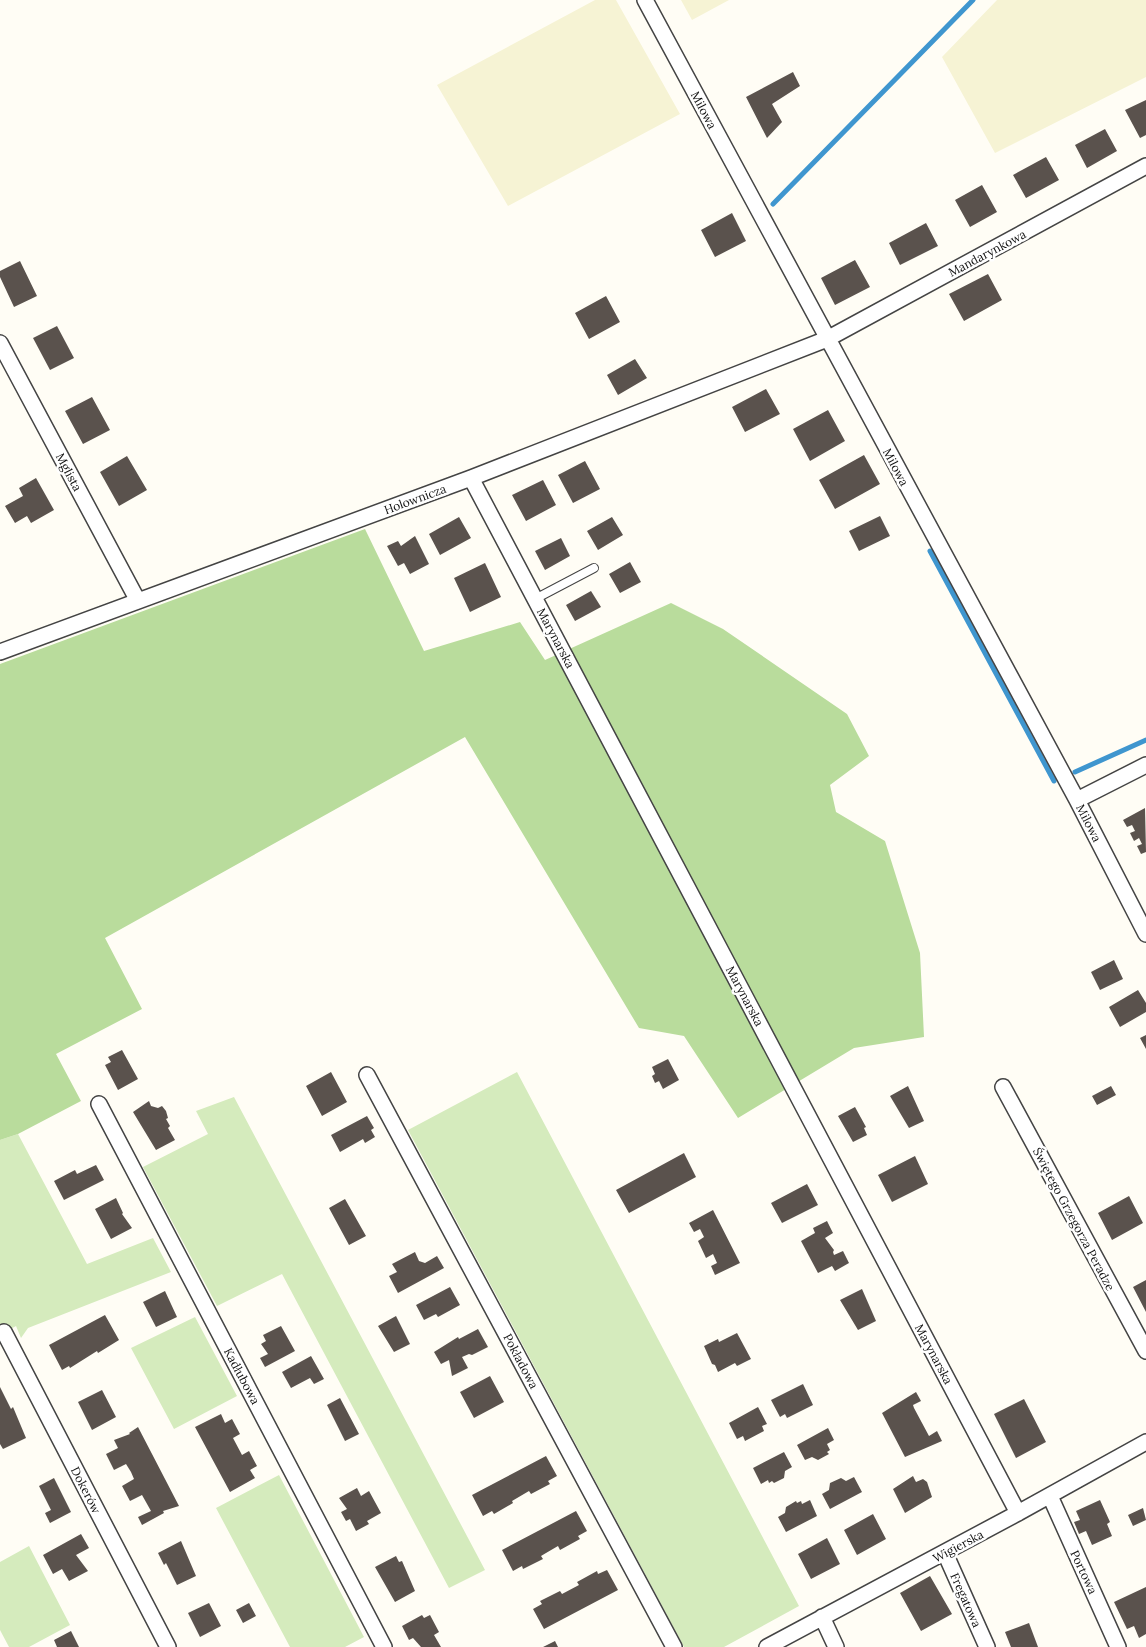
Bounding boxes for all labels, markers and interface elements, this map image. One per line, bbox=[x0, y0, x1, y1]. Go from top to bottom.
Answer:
street label: Milowa bbox=[688, 89, 720, 131]
street label: Mandarynkowa bbox=[946, 226, 1028, 280]
street label: Milowa bbox=[880, 446, 912, 488]
street label: Mglista bbox=[53, 450, 85, 494]
street label: Holownicza bbox=[382, 481, 448, 517]
street label: Marynarska bbox=[534, 605, 578, 671]
street label: Milowa bbox=[1073, 802, 1105, 844]
street label: Marynarska bbox=[723, 963, 767, 1029]
street label: Świętego Grzegorza Peradze bbox=[1030, 1145, 1118, 1294]
street label: Marynarska bbox=[912, 1321, 956, 1387]
street label: Pokładowa bbox=[500, 1331, 542, 1391]
street label: Kadłubowa bbox=[221, 1345, 263, 1407]
street label: Dokerów bbox=[68, 1464, 104, 1516]
street label: Wigierska bbox=[930, 1526, 986, 1566]
street label: Portowa bbox=[1067, 1548, 1101, 1596]
street label: Fregatowa bbox=[947, 1570, 985, 1630]

